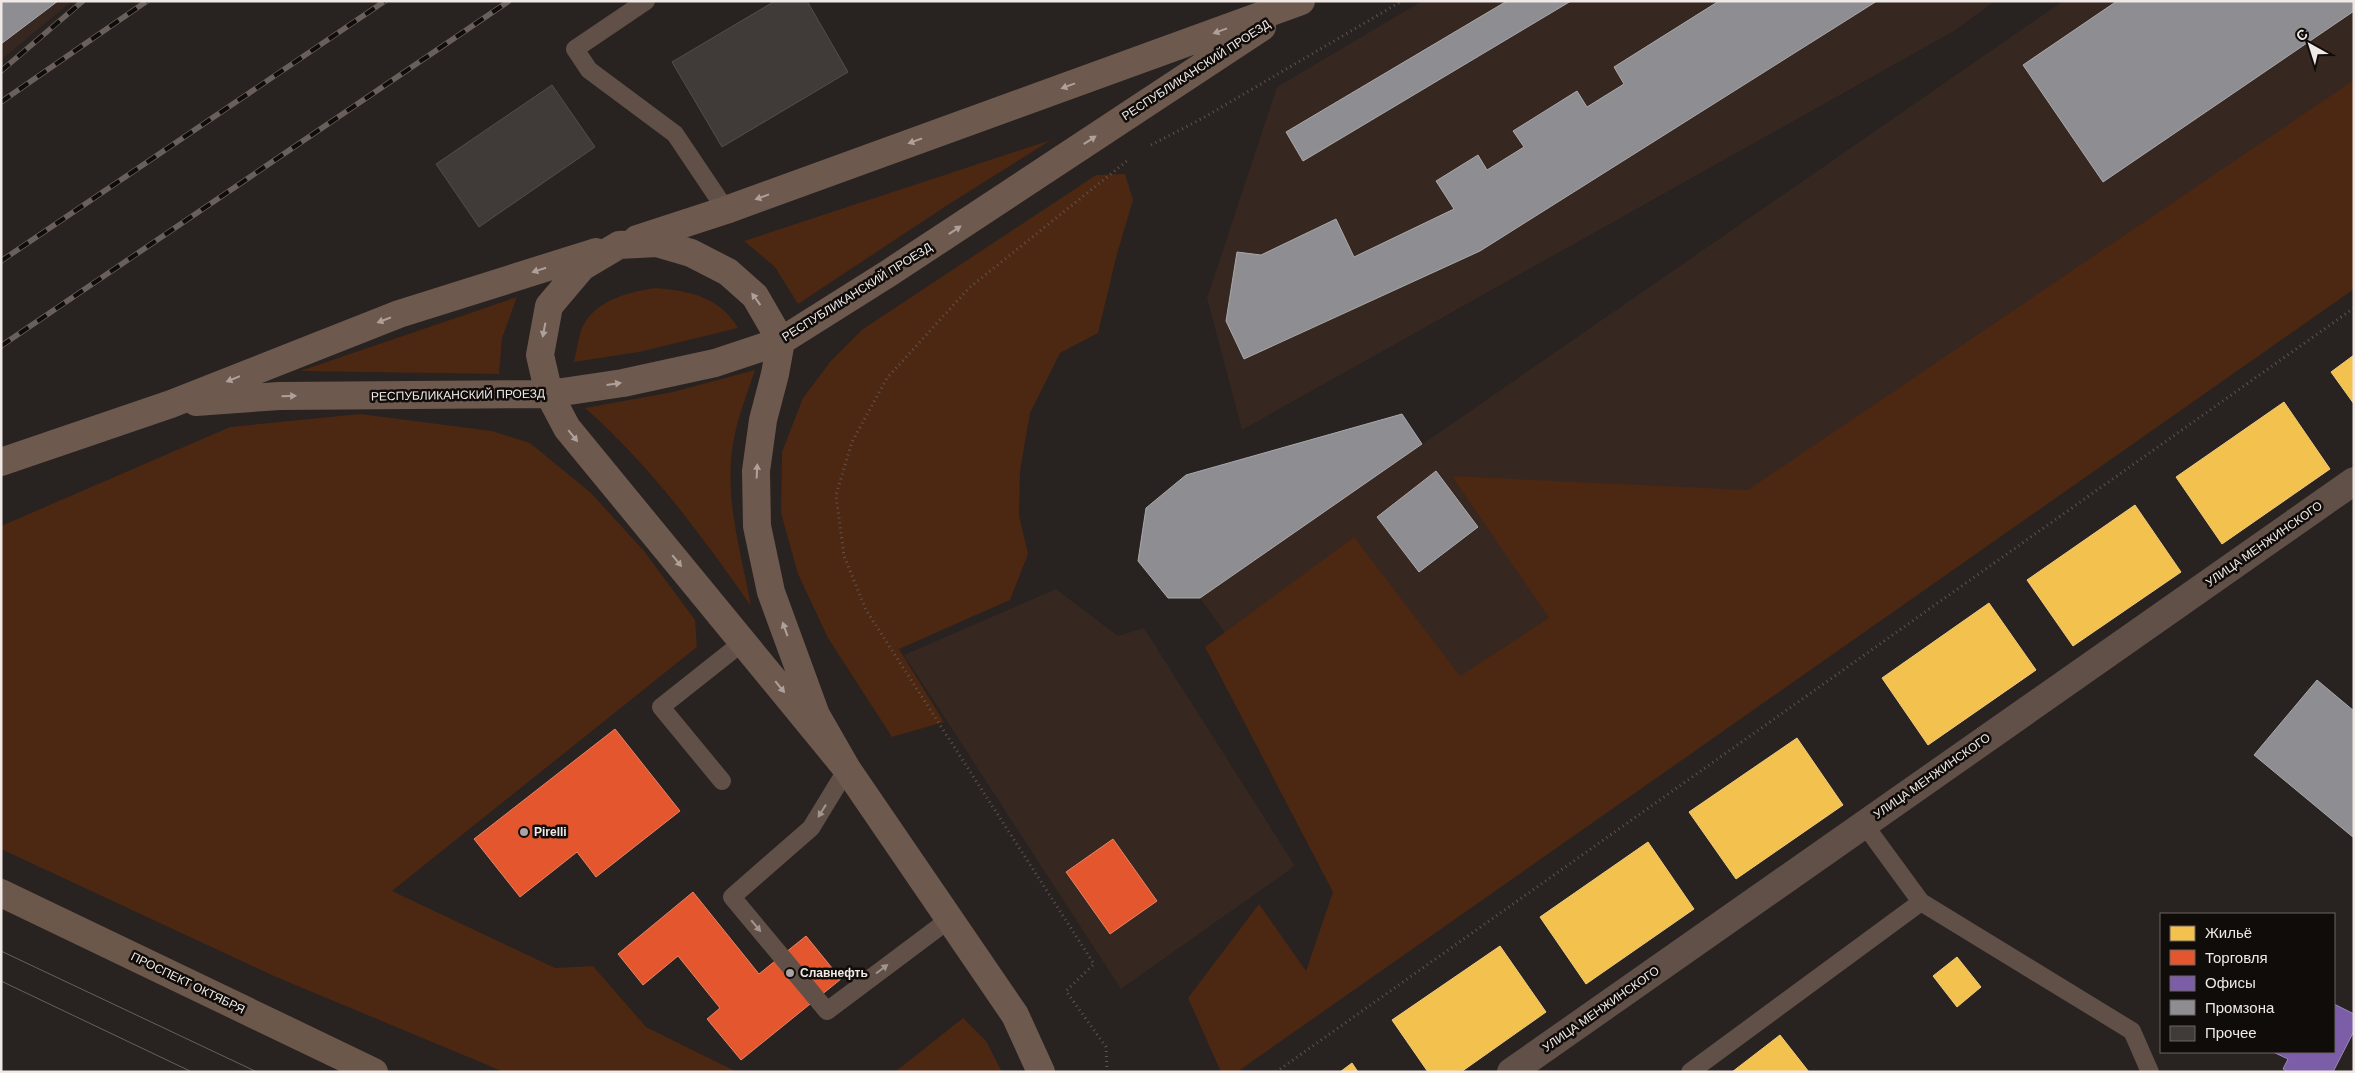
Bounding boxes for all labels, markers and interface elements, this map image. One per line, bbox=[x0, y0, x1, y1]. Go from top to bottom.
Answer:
street label: РЕСПУБЛИКАНСКИЙ ПРОЕЗД bbox=[1119, 16, 1273, 123]
north arrow bbox=[2285, 20, 2335, 70]
text: С bbox=[2293, 25, 2311, 44]
one-way arrow bbox=[1213, 28, 1228, 35]
one-way arrow bbox=[1060, 83, 1075, 90]
one-way arrow bbox=[1084, 136, 1097, 145]
one-way arrow bbox=[907, 137, 922, 145]
one-way arrow bbox=[754, 193, 769, 201]
one-way arrow bbox=[948, 225, 961, 235]
street label: РЕСПУБЛИКАНСКИЙ ПРОЕЗД bbox=[779, 239, 934, 344]
one-way arrow bbox=[531, 266, 546, 274]
one-way arrow bbox=[751, 292, 761, 306]
one-way arrow bbox=[376, 316, 391, 324]
one-way arrow bbox=[540, 323, 548, 339]
one-way arrow bbox=[225, 375, 240, 383]
one-way arrow bbox=[607, 380, 623, 388]
street label: РЕСПУБЛИКАНСКИЙ ПРОЕЗД bbox=[371, 385, 545, 404]
one-way arrow bbox=[281, 392, 297, 400]
one-way arrow bbox=[568, 429, 579, 442]
one-way arrow bbox=[754, 463, 762, 479]
street label: УЛИЦА МЕНЖИНСКОГО bbox=[2203, 498, 2325, 590]
one-way arrow bbox=[671, 555, 682, 568]
one-way arrow bbox=[781, 622, 788, 637]
one-way arrow bbox=[774, 680, 785, 693]
street label: УЛИЦА МЕНЖИНСКОГО bbox=[1871, 730, 1993, 822]
one-way arrow bbox=[817, 804, 826, 817]
place label: Pirelli bbox=[534, 825, 567, 839]
marker: Pirelli bbox=[518, 826, 530, 838]
legend bbox=[2160, 913, 2335, 1053]
one-way arrow bbox=[751, 919, 762, 932]
text: Жильё bbox=[2205, 924, 2252, 941]
street label: ПРОСПЕКТ ОКТЯБРЯ bbox=[129, 949, 247, 1017]
text: Торговля bbox=[2205, 949, 2268, 966]
street label: УЛИЦА МЕНЖИНСКОГО bbox=[1540, 963, 1662, 1055]
one-way arrow bbox=[876, 964, 889, 975]
place label: Славнефть bbox=[800, 966, 868, 980]
marker: Славнефть bbox=[784, 967, 796, 979]
text: Офисы bbox=[2205, 974, 2256, 991]
text: Промзона bbox=[2205, 999, 2275, 1016]
text: Прочее bbox=[2205, 1024, 2257, 1041]

